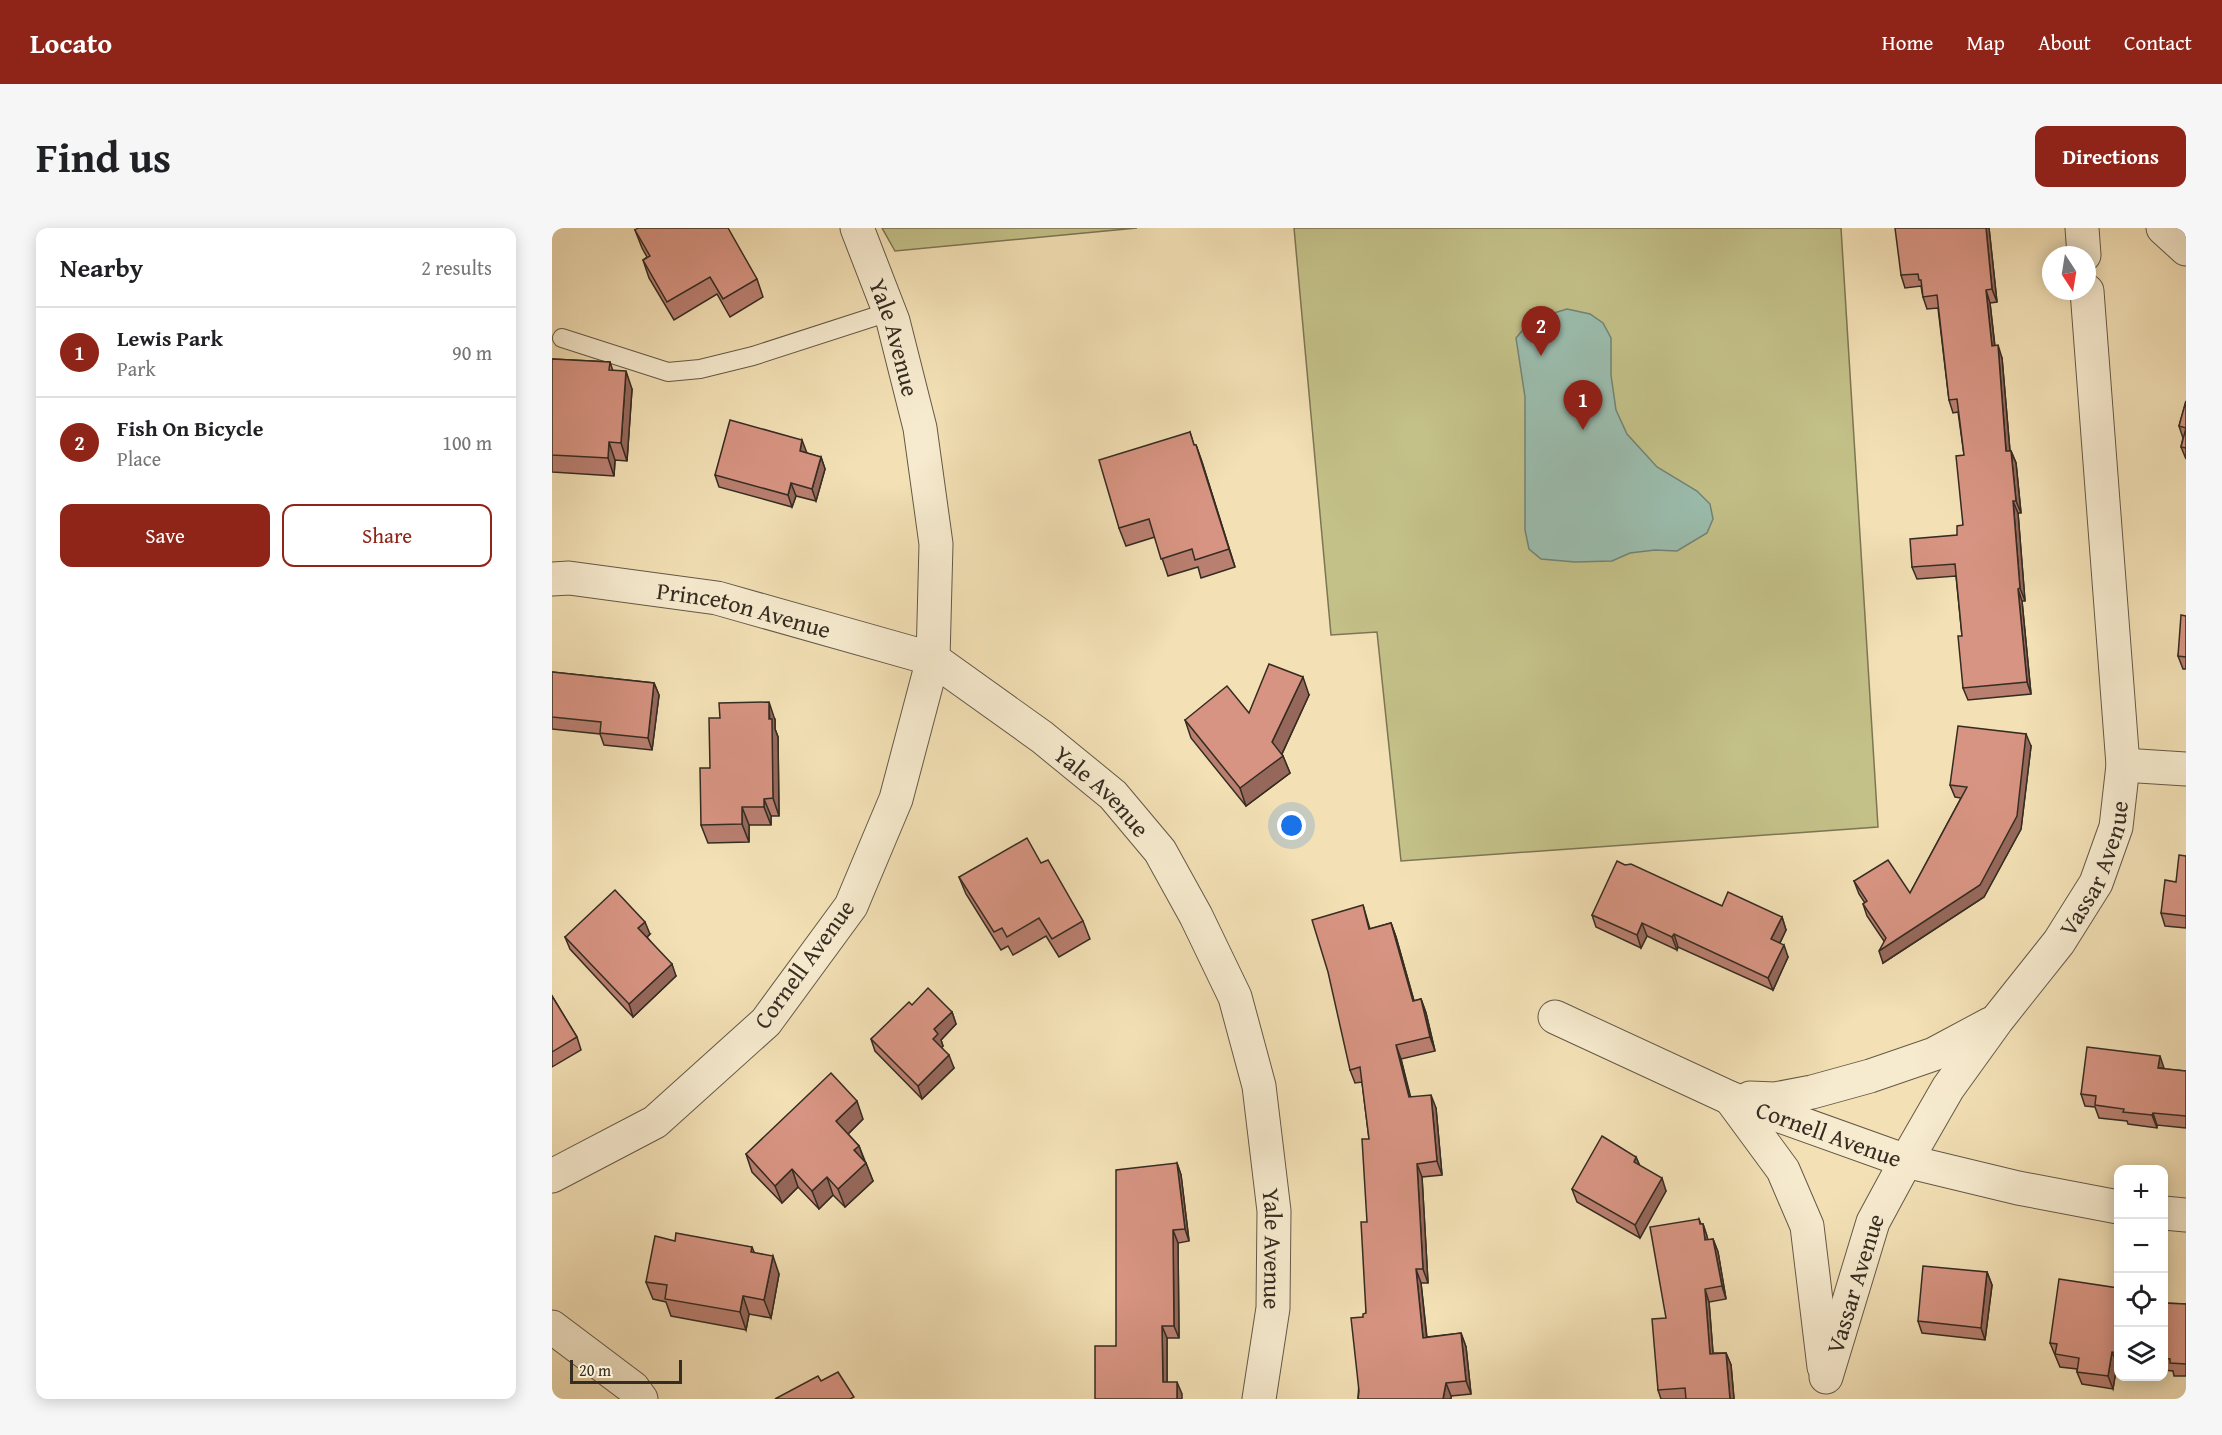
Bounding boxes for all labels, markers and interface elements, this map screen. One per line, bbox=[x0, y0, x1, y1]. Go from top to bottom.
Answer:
text: Locato bbox=[30, 22, 112, 63]
text: Home bbox=[1882, 27, 1933, 58]
text: Map bbox=[1966, 27, 2005, 58]
text: About bbox=[2038, 27, 2091, 58]
text: Contact bbox=[2124, 27, 2192, 58]
text: Find us bbox=[36, 126, 171, 187]
button: Directions bbox=[2035, 126, 2186, 187]
north arrow bbox=[2042, 246, 2096, 300]
text: Nearby bbox=[60, 248, 143, 287]
text: 2 results bbox=[421, 253, 492, 282]
street label: Yale Avenue bbox=[861, 273, 929, 400]
pin: 2 bbox=[1522, 306, 1560, 356]
text: Lewis Park bbox=[117, 322, 223, 354]
text: 1 bbox=[74, 338, 85, 367]
text: 90 m bbox=[452, 338, 492, 367]
text: Park bbox=[117, 354, 156, 383]
pin: 1 bbox=[1564, 380, 1602, 430]
text: Fish On Bicycle bbox=[117, 412, 263, 444]
text: 2 bbox=[74, 428, 85, 457]
text: 100 m bbox=[442, 428, 492, 457]
text: Place bbox=[117, 444, 161, 473]
button: Save bbox=[60, 504, 270, 567]
button: Share bbox=[282, 504, 492, 567]
street label: Princeton Avenue bbox=[655, 573, 835, 647]
street label: Yale Avenue bbox=[1046, 736, 1158, 844]
street label: Vassar Avenue bbox=[2050, 799, 2136, 942]
your location bbox=[1277, 811, 1306, 840]
street label: Cornell Avenue bbox=[745, 892, 863, 1036]
street label: Cornell Avenue bbox=[1751, 1091, 1907, 1176]
map controls bbox=[2114, 1165, 2168, 1381]
button: + bbox=[2114, 1165, 2168, 1219]
street label: Yale Avenue bbox=[1254, 1186, 1292, 1310]
street label: Vassar Avenue bbox=[1817, 1206, 1892, 1358]
button: − bbox=[2114, 1219, 2168, 1273]
button: locate bbox=[2114, 1273, 2168, 1327]
button: layers bbox=[2114, 1327, 2168, 1381]
scale bar bbox=[570, 1357, 682, 1384]
text: 20 m bbox=[579, 1358, 611, 1382]

